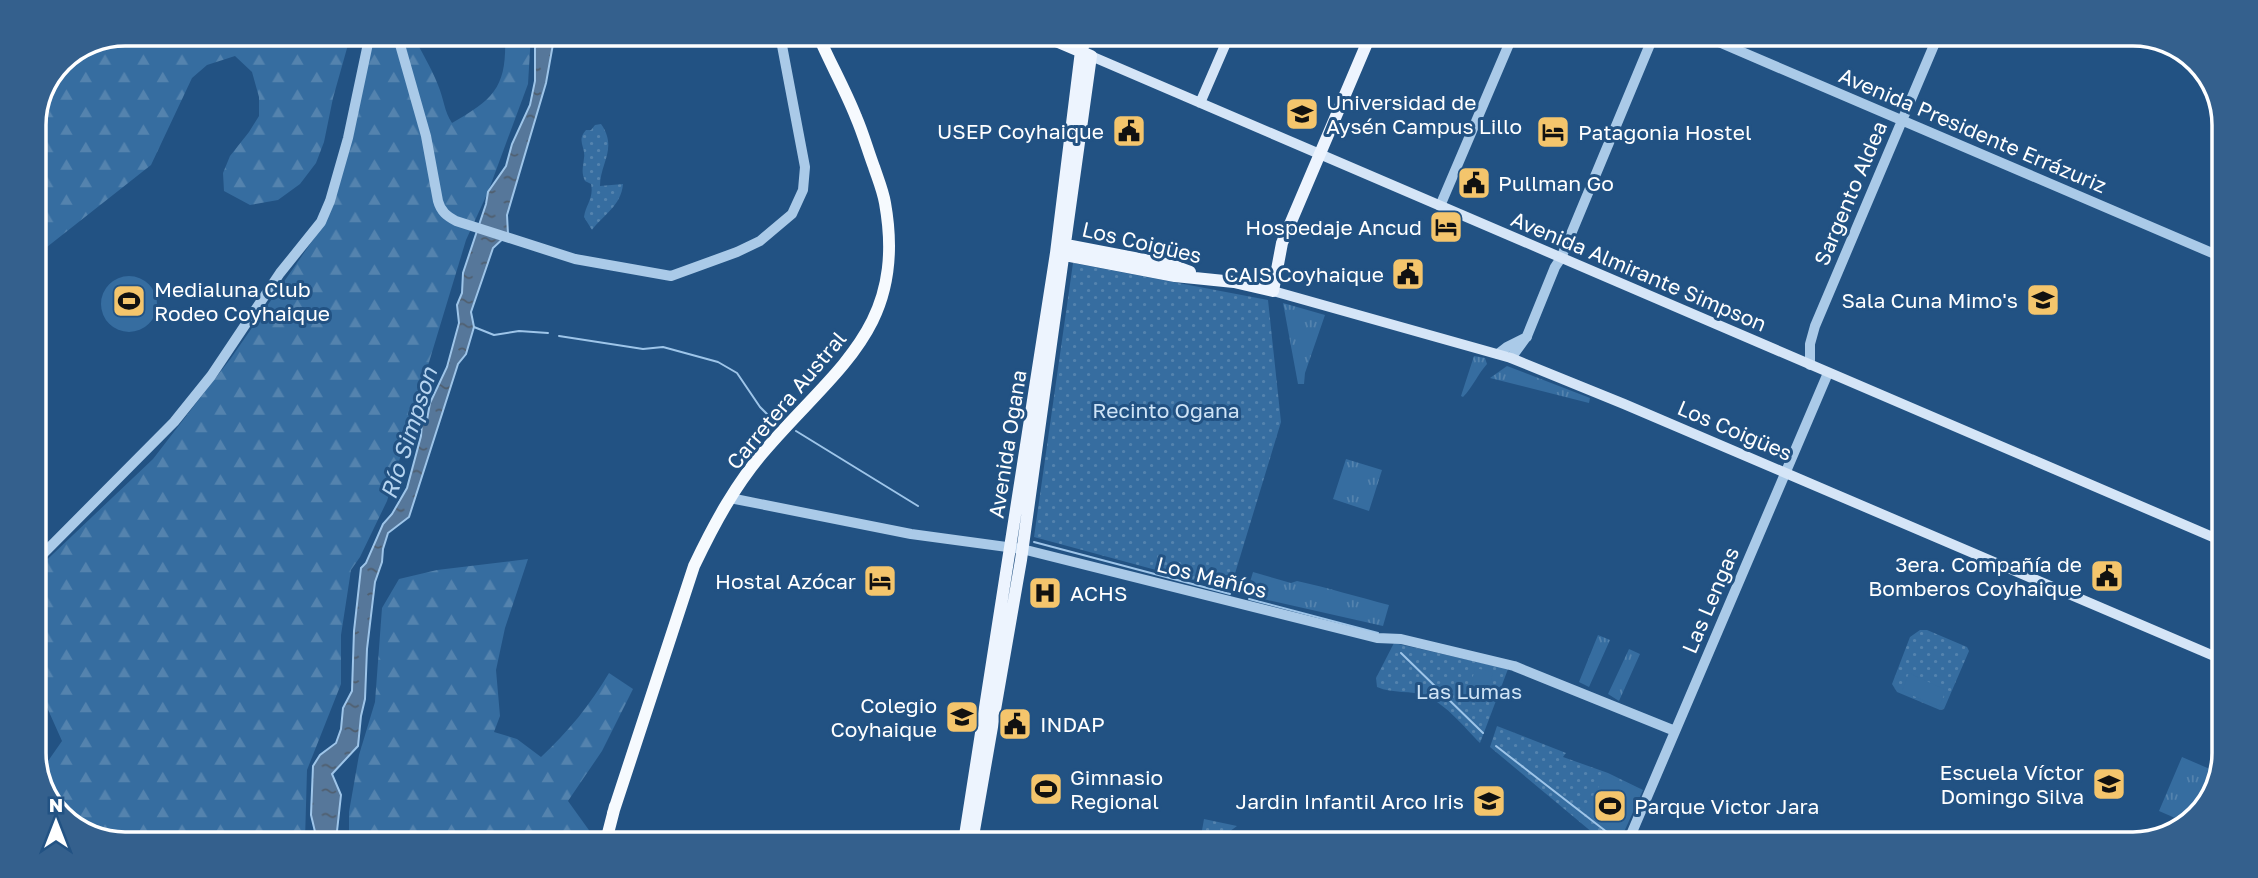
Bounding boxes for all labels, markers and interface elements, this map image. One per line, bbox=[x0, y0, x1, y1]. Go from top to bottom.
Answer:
street label: Avenida Presidente Errázuriz bbox=[1835, 62, 2111, 198]
place label: Universidad de Aysén Campus Lillo bbox=[1326, 89, 1522, 139]
school or university icon: Universidad de Aysén Campus Lillo bbox=[1283, 95, 1321, 133]
public building icon: USEP Coyhaique bbox=[1110, 112, 1148, 150]
hotel icon: Patagonia Hostel bbox=[1534, 113, 1572, 151]
street label: Sargento Aldea bbox=[1808, 117, 1892, 269]
place label: USEP Coyhaique bbox=[937, 118, 1104, 144]
place label: Patagonia Hostel bbox=[1578, 119, 1752, 145]
public building icon: Pullman Go bbox=[1455, 164, 1493, 202]
place label: Pullman Go bbox=[1498, 170, 1614, 196]
street label: Avenida Almirante Simpson bbox=[1507, 205, 1771, 337]
hotel icon: Hospedaje Ancud bbox=[1427, 208, 1465, 246]
place label: Hospedaje Ancud bbox=[1245, 214, 1422, 240]
street label: Los Coigües bbox=[1080, 216, 1204, 268]
public building icon: CAIS Coyhaique bbox=[1389, 255, 1427, 293]
place label: CAIS Coyhaique bbox=[1224, 261, 1384, 287]
place label: Medialuna Club Rodeo Coyhaique bbox=[154, 276, 330, 326]
school or university icon: Sala Cuna Mimo's bbox=[2024, 281, 2062, 319]
sports icon: Medialuna Club Rodeo Coyhaique bbox=[110, 282, 148, 320]
place label: Sala Cuna Mimo's bbox=[1841, 287, 2018, 313]
street label: Carretera Austral bbox=[721, 326, 851, 474]
water label: Río Simpson bbox=[374, 363, 443, 502]
street label: Avenida Ogana bbox=[982, 368, 1032, 520]
street label: Los Coigües bbox=[1674, 394, 1796, 466]
park label: Recinto Ogana bbox=[1092, 397, 1240, 423]
street label: Las Lengas bbox=[1676, 543, 1744, 657]
street label: Los Mañíos bbox=[1154, 551, 1270, 603]
place label: 3era. Compañía de Bomberos Coyhaique bbox=[1868, 551, 2082, 601]
public building icon: 3era. Compañía de Bomberos Coyhaique bbox=[2088, 557, 2126, 595]
hotel icon: Hostal Azócar bbox=[861, 562, 899, 600]
place label: Hostal Azócar bbox=[715, 568, 856, 594]
hospital icon: ACHS bbox=[1026, 574, 1064, 612]
place label: ACHS bbox=[1070, 580, 1127, 606]
park label: Las Lumas bbox=[1416, 678, 1522, 704]
place label: Colegio Coyhaique bbox=[831, 692, 937, 742]
school or university icon: Colegio Coyhaique bbox=[943, 698, 981, 736]
public building icon: INDAP bbox=[996, 705, 1034, 743]
place label: INDAP bbox=[1040, 711, 1105, 737]
place label: Escuela Víctor Domingo Silva bbox=[1940, 759, 2084, 809]
place label: Gimnasio Regional bbox=[1070, 764, 1163, 814]
school or university icon: Escuela Víctor Domingo Silva bbox=[2090, 765, 2128, 803]
sports icon: Gimnasio Regional bbox=[1027, 770, 1065, 808]
school or university icon: Jardin Infantil Arco Iris bbox=[1470, 782, 1508, 820]
north arrow bbox=[21, 787, 91, 857]
sports icon: Parque Victor Jara bbox=[1591, 787, 1629, 825]
place label: Jardin Infantil Arco Iris bbox=[1236, 788, 1464, 814]
text: N bbox=[49, 793, 63, 816]
place label: Parque Victor Jara bbox=[1634, 793, 1819, 819]

